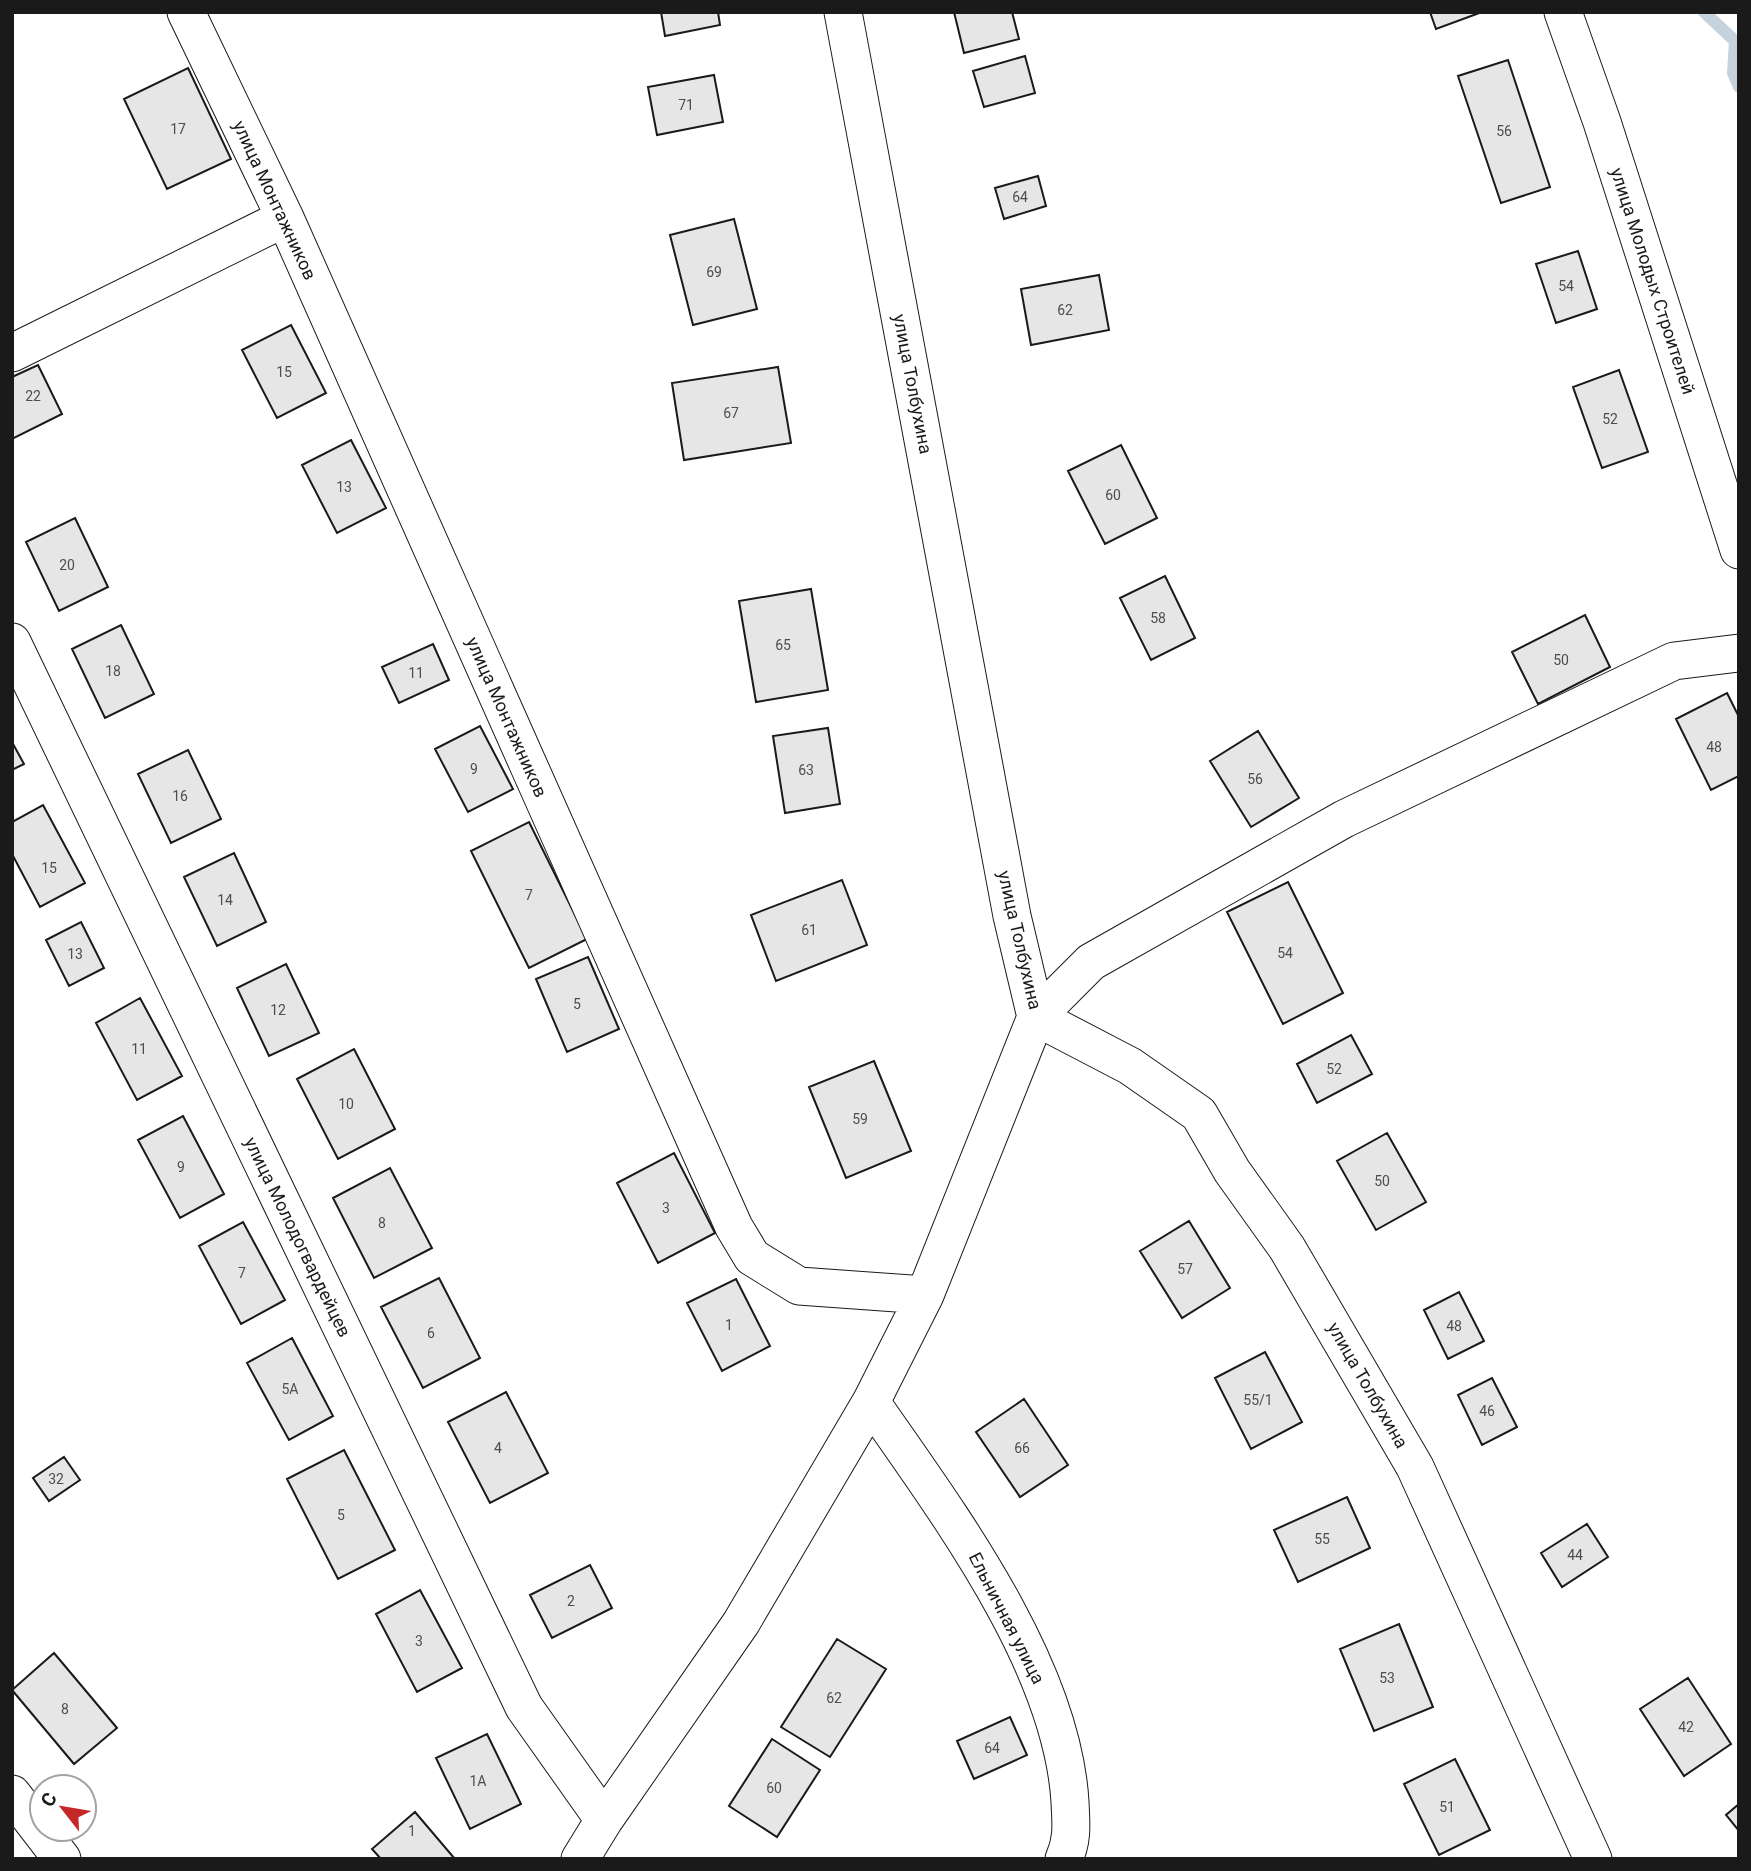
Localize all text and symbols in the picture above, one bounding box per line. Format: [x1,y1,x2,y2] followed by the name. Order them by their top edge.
[678,97,694,113] house number: 71
[229,117,321,283] street label: улица Монтажников
[170,121,186,137] house number: 17
[1496,123,1512,139] house number: 56
[1606,165,1700,397] street label: улица Молодых Строителей
[1012,189,1028,205] house number: 64
[706,264,722,280] house number: 69
[1558,278,1574,294] house number: 54
[1057,302,1073,318] house number: 62
[889,312,937,456] street label: улица Толбухина
[276,364,292,380] house number: 15
[25,388,41,404] house number: 22
[723,405,739,421] house number: 67
[1602,411,1618,427] house number: 52
[336,479,352,495] house number: 13
[1105,487,1121,503] house number: 60
[59,557,75,573] house number: 20
[1150,610,1166,626] house number: 58
[462,634,552,800] street label: улица Монтажников
[775,637,791,653] house number: 65
[1553,652,1569,668] house number: 50
[105,663,121,679] house number: 18
[408,665,424,681] house number: 11
[1706,739,1722,755] house number: 48
[470,761,478,777] house number: 9
[798,762,814,778] house number: 63
[1247,771,1263,787] house number: 56
[172,788,188,804] house number: 16
[41,860,57,876] house number: 15
[994,869,1046,1011] street label: улица Толбухина
[525,887,533,903] house number: 7
[217,892,233,908] house number: 14
[801,922,817,938] house number: 61
[1277,945,1293,961] house number: 54
[67,946,83,962] house number: 13
[573,996,581,1012] house number: 5
[270,1002,286,1018] house number: 12
[131,1041,147,1057] house number: 11
[1326,1061,1342,1077] house number: 52
[338,1096,354,1112] house number: 10
[852,1111,868,1127] house number: 59
[240,1134,356,1340] street label: улица Молодогвардейцев
[177,1159,185,1175] house number: 9
[1374,1173,1390,1189] house number: 50
[662,1200,670,1216] house number: 3
[378,1215,386,1231] house number: 8
[1177,1261,1193,1277] house number: 57
[238,1265,246,1281] house number: 7
[725,1317,733,1333] house number: 1
[1323,1318,1413,1452] street label: улица Толбухина
[1446,1318,1462,1334] house number: 48
[427,1325,435,1341] house number: 6
[281,1381,299,1397] house number: 5А
[1243,1392,1273,1408] house number: 55/1
[1479,1403,1495,1419] house number: 46
[494,1440,502,1456] house number: 4
[1014,1440,1030,1456] house number: 66
[48,1471,64,1487] house number: 32
[337,1507,345,1523] house number: 5
[1314,1531,1330,1547] house number: 55
[1567,1547,1583,1563] house number: 44
[965,1549,1049,1687] street label: Ельничная улица
[567,1593,575,1609] house number: 2
[415,1633,423,1649] house number: 3
[1379,1670,1395,1686] house number: 53
[826,1690,842,1706] house number: 62
[61,1701,69,1717] house number: 8
[1678,1719,1694,1735] house number: 42
[984,1740,1000,1756] house number: 64
[28,1773,98,1843] north arrow
[469,1773,487,1789] house number: 1А
[766,1780,782,1796] house number: 60
[36,1788,62,1811] text: С
[1439,1799,1455,1815] house number: 51
[408,1823,416,1839] house number: 1

